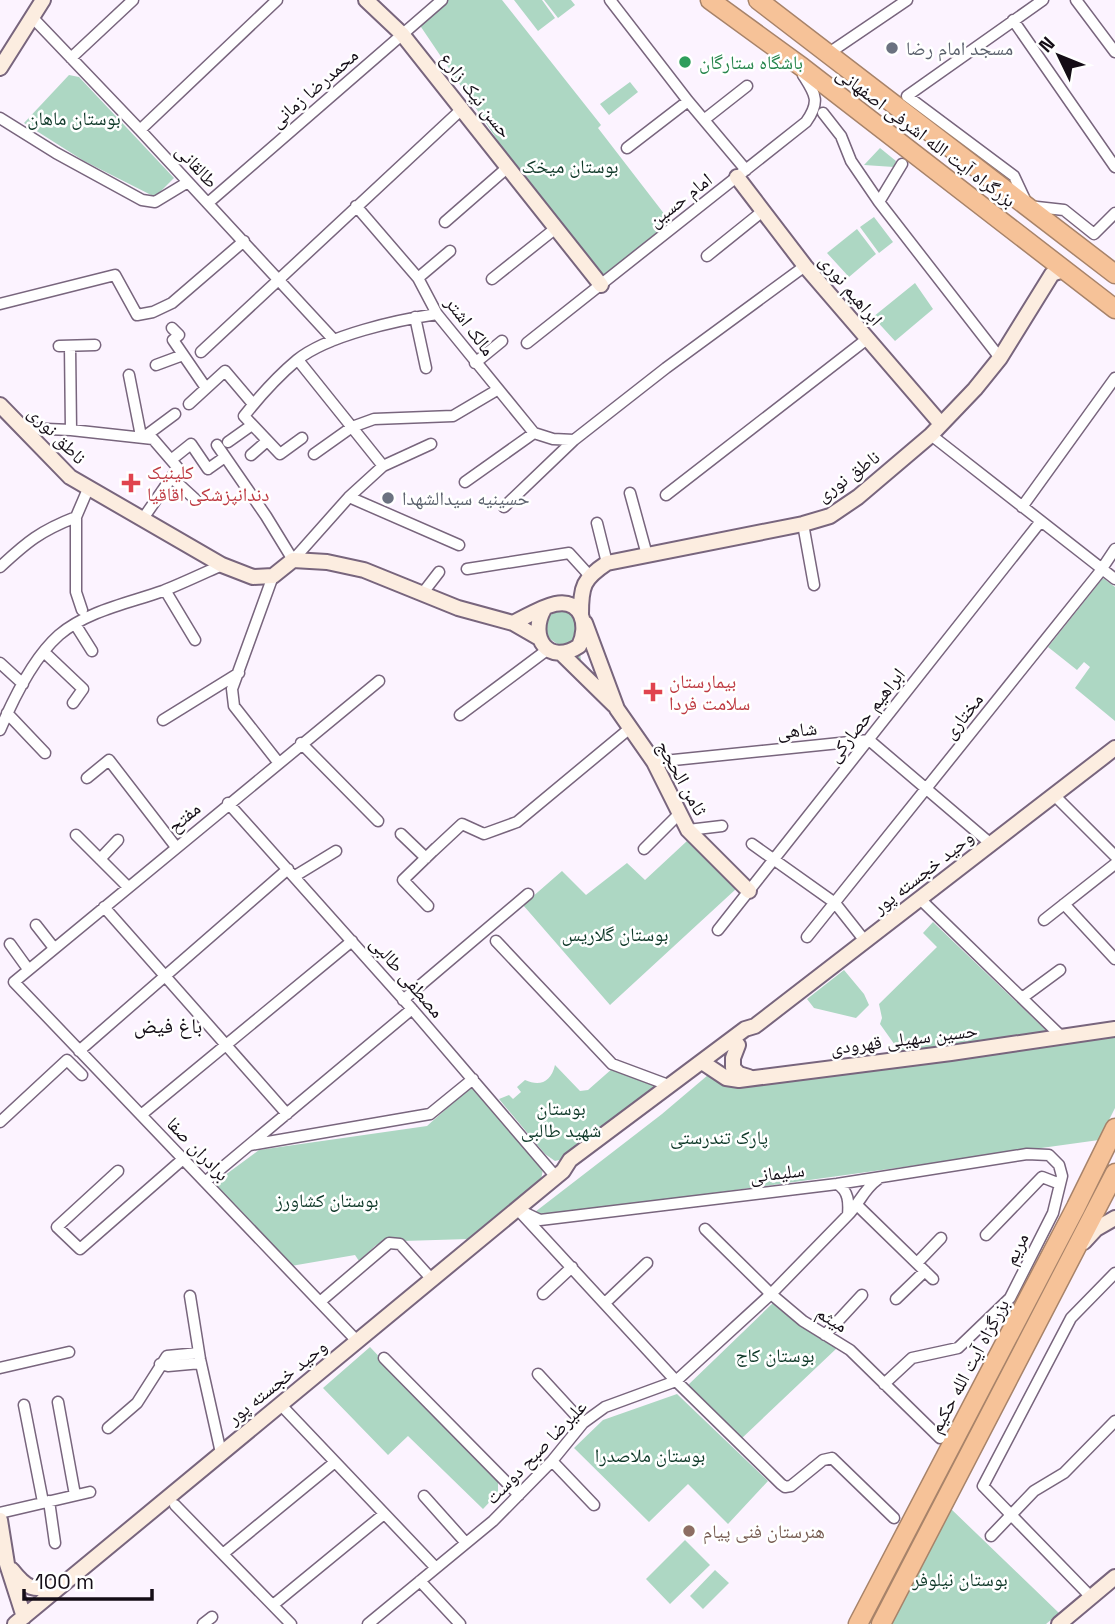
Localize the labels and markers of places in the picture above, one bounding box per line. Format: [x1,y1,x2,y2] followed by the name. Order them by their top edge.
[906,36,1013,62] place label: مسجد امام رضا
[884,40,900,56] marker: مسجد امام رضا
[699,50,803,75] place label: باشگاه ستارگان
[677,54,693,70] marker: باشگاه ستارگان
[147,460,270,507] place label: کلینیک دندانپزشکی اقاقیا
[121,473,141,493] marker: کلینیک دندانپزشکی اقاقیا
[402,486,530,511] place label: حسینیه سیدالشهدا
[380,490,396,506] marker: حسینیه سیدالشهدا
[669,669,750,716] place label: بیمارستان سلامت فردا
[643,682,663,702] marker: بیمارستان سلامت فردا
[703,1519,825,1545] place label: هنرستان فنی پیام
[681,1523,697,1539] marker: هنرستان فنی پیام

